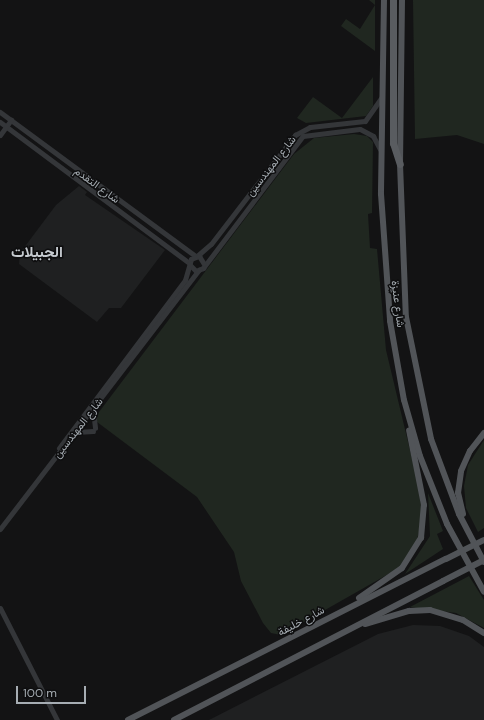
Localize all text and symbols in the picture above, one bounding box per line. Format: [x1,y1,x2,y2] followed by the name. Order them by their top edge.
[243,133,299,199] street label: شارع المهندسين
[72,164,122,206] street label: شارع التقدم
[11,244,63,262] district label: الجبيلات
[389,280,407,328] street label: شارع عنيزة
[50,395,106,461] street label: شارع المهندسين
[275,603,327,639] street label: شارع خليفة
[18,678,88,704] scale bar
[23,685,57,701] text: 100 m

